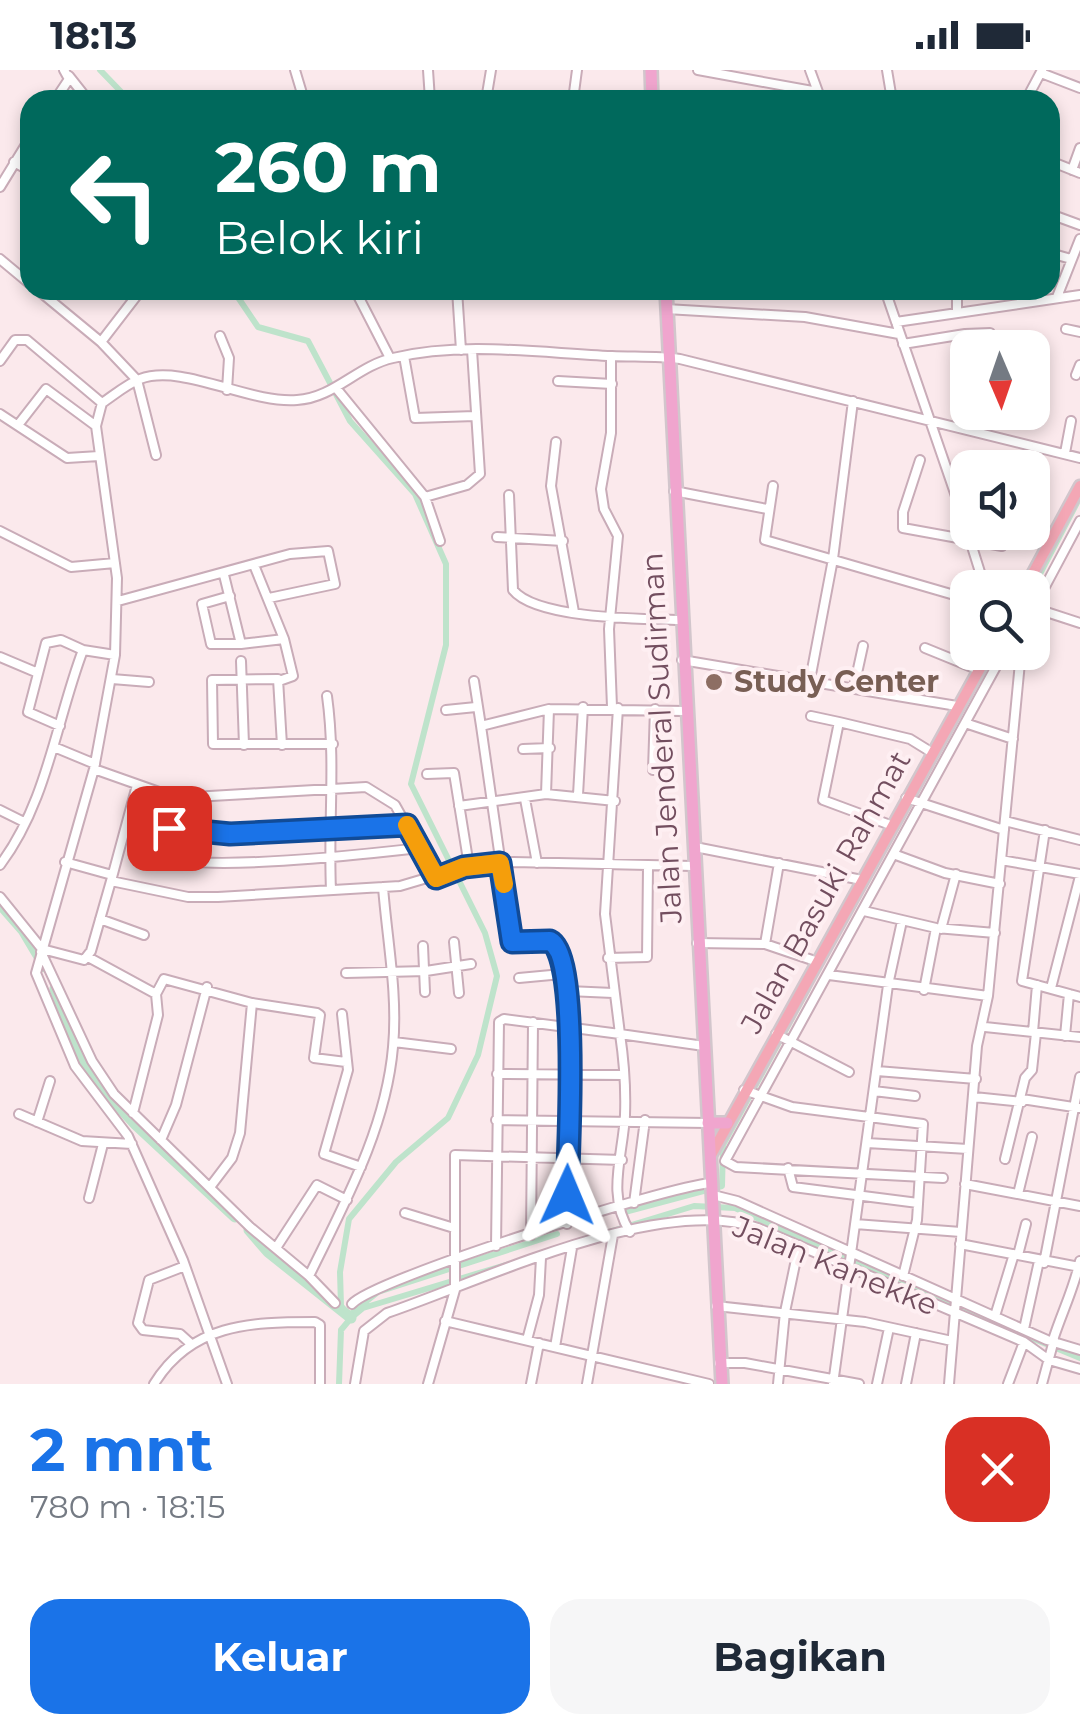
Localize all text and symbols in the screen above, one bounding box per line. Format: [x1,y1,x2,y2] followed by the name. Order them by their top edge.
[50,12,137,59] text: 18:13
[215,124,442,210] text: 260 m
[50,130,180,260] icon: left
[215,210,424,265] text: Belok kiri
[950,330,1050,430] north arrow
[950,330,1050,670] map controls
[950,450,1050,550] button: sound
[633,552,690,926] street label: Jalan Jenderal Sudirman
[950,570,1050,670] button: search
[734,663,939,700] place label: Study Center
[703,671,725,693] marker: Study Center
[732,744,919,1040] street label: Jalan Basuki Rahmat
[127,786,212,871] pin
[142,801,197,856] icon: arrive
[515,1143,619,1247] position arrow
[727,1207,943,1323] street label: Jalan Kanekke
[30,1413,213,1486] text: 2 mnt
[945,1417,1050,1522] button: close
[30,1487,225,1526] text: 780 m · 18:15
[30,1599,530,1714] button: Keluar
[550,1599,1050,1714] button: Bagikan

